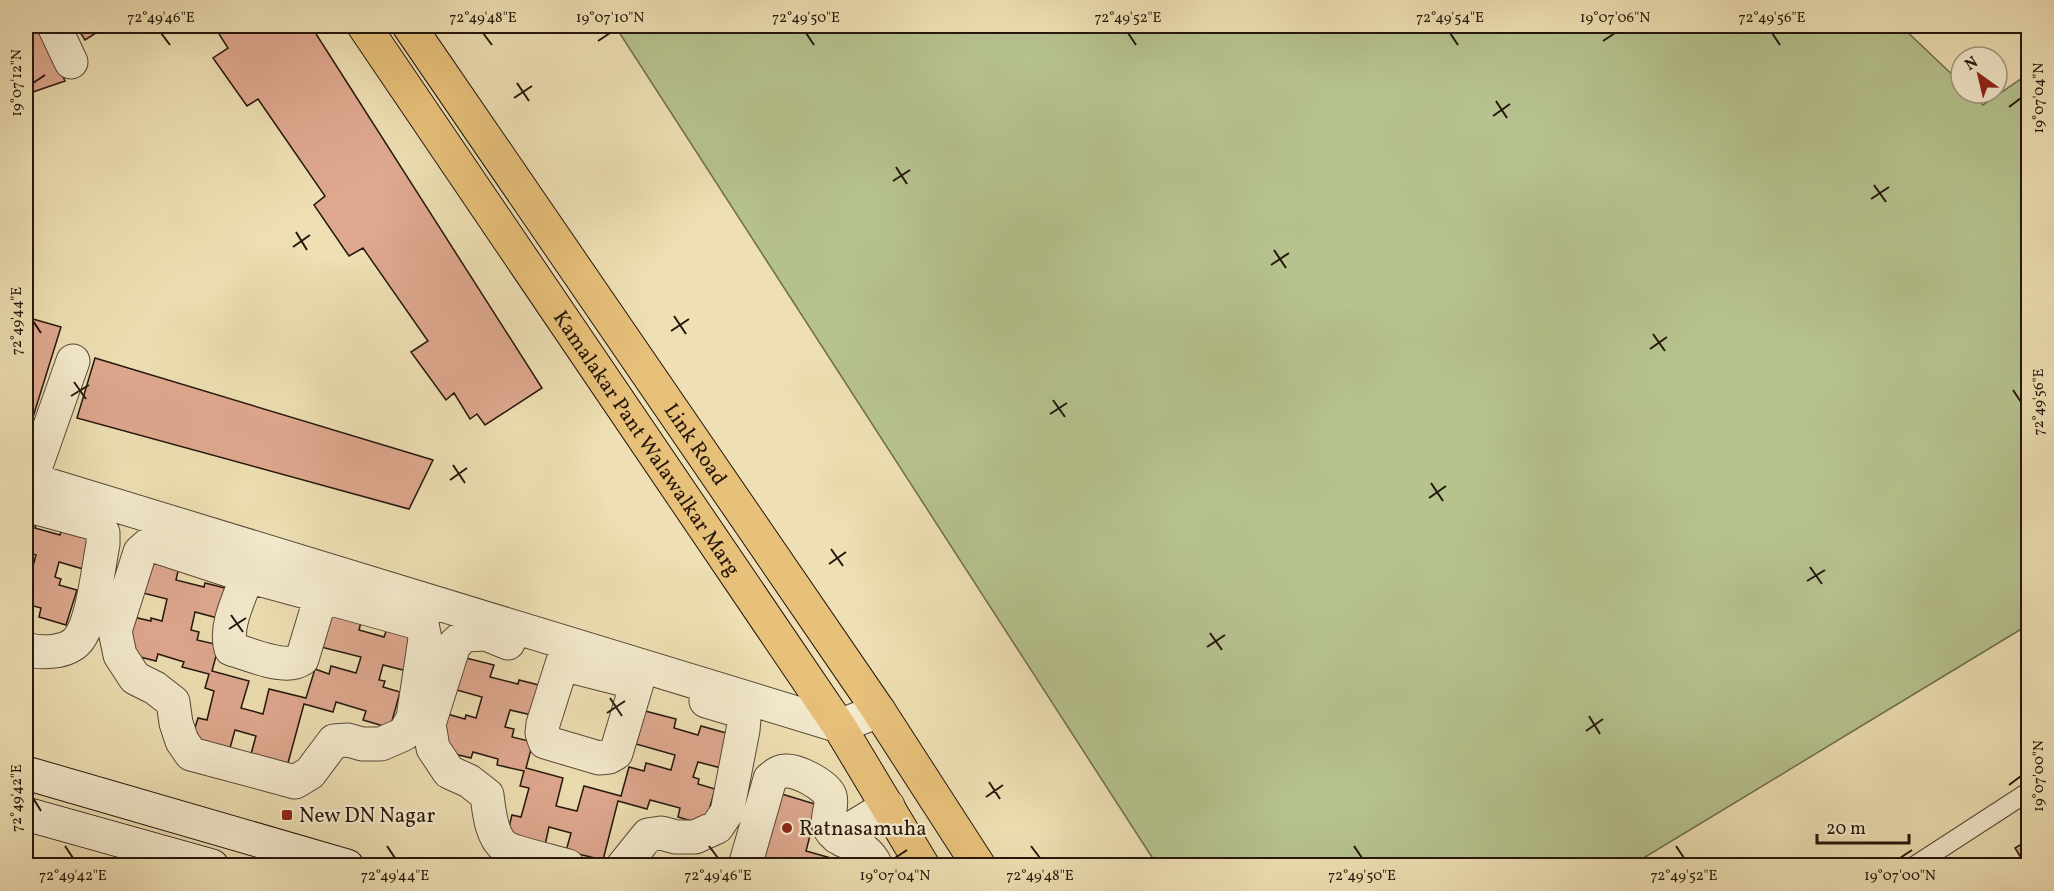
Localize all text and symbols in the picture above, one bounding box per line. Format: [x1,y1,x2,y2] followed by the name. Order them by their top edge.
[127,8,195,29] text: 72°49'46"E
[449,8,517,29] text: 72°49'48"E
[576,8,644,29] text: 19°07'10"N
[772,8,840,29] text: 72°49'50"E
[1094,8,1162,29] text: 72°49'52"E
[1416,8,1484,29] text: 72°49'54"E
[1580,8,1650,29] text: 19°07'06"N
[1738,8,1806,29] text: 72°49'56"E
[1949,45,2009,105] north arrow
[7,49,28,117] text: 19°07'12"N
[1961,52,1983,77] text: N
[2029,63,2050,134] text: 19°07'04"N
[7,287,28,355] text: 72°49'44"E
[545,305,746,583] street label: Kamalakar Pant Walawalkar Marg
[2029,368,2050,436] text: 72°49'56"E
[656,398,733,492] street label: Link Road
[2029,740,2050,812] text: 19°07'00"N
[7,764,28,832] text: 72°49'42"E
[299,802,435,831] place label: New DN Nagar
[1817,807,1908,845] scale bar
[280,808,294,822] marker: New DN Nagar
[799,815,927,844] place label: Ratnasamuha
[1826,817,1866,842] text: 20 m
[780,821,794,835] marker: Ratnasamuha
[39,866,107,887] text: 72°49'42"E
[361,866,429,887] text: 72°49'44"E
[684,866,752,887] text: 72°49'46"E
[860,866,931,887] text: 19°07'04"N
[1006,866,1074,887] text: 72°49'48"E
[1328,866,1396,887] text: 72°49'50"E
[1650,866,1718,887] text: 72°49'52"E
[1864,866,1936,887] text: 19°07'00"N

